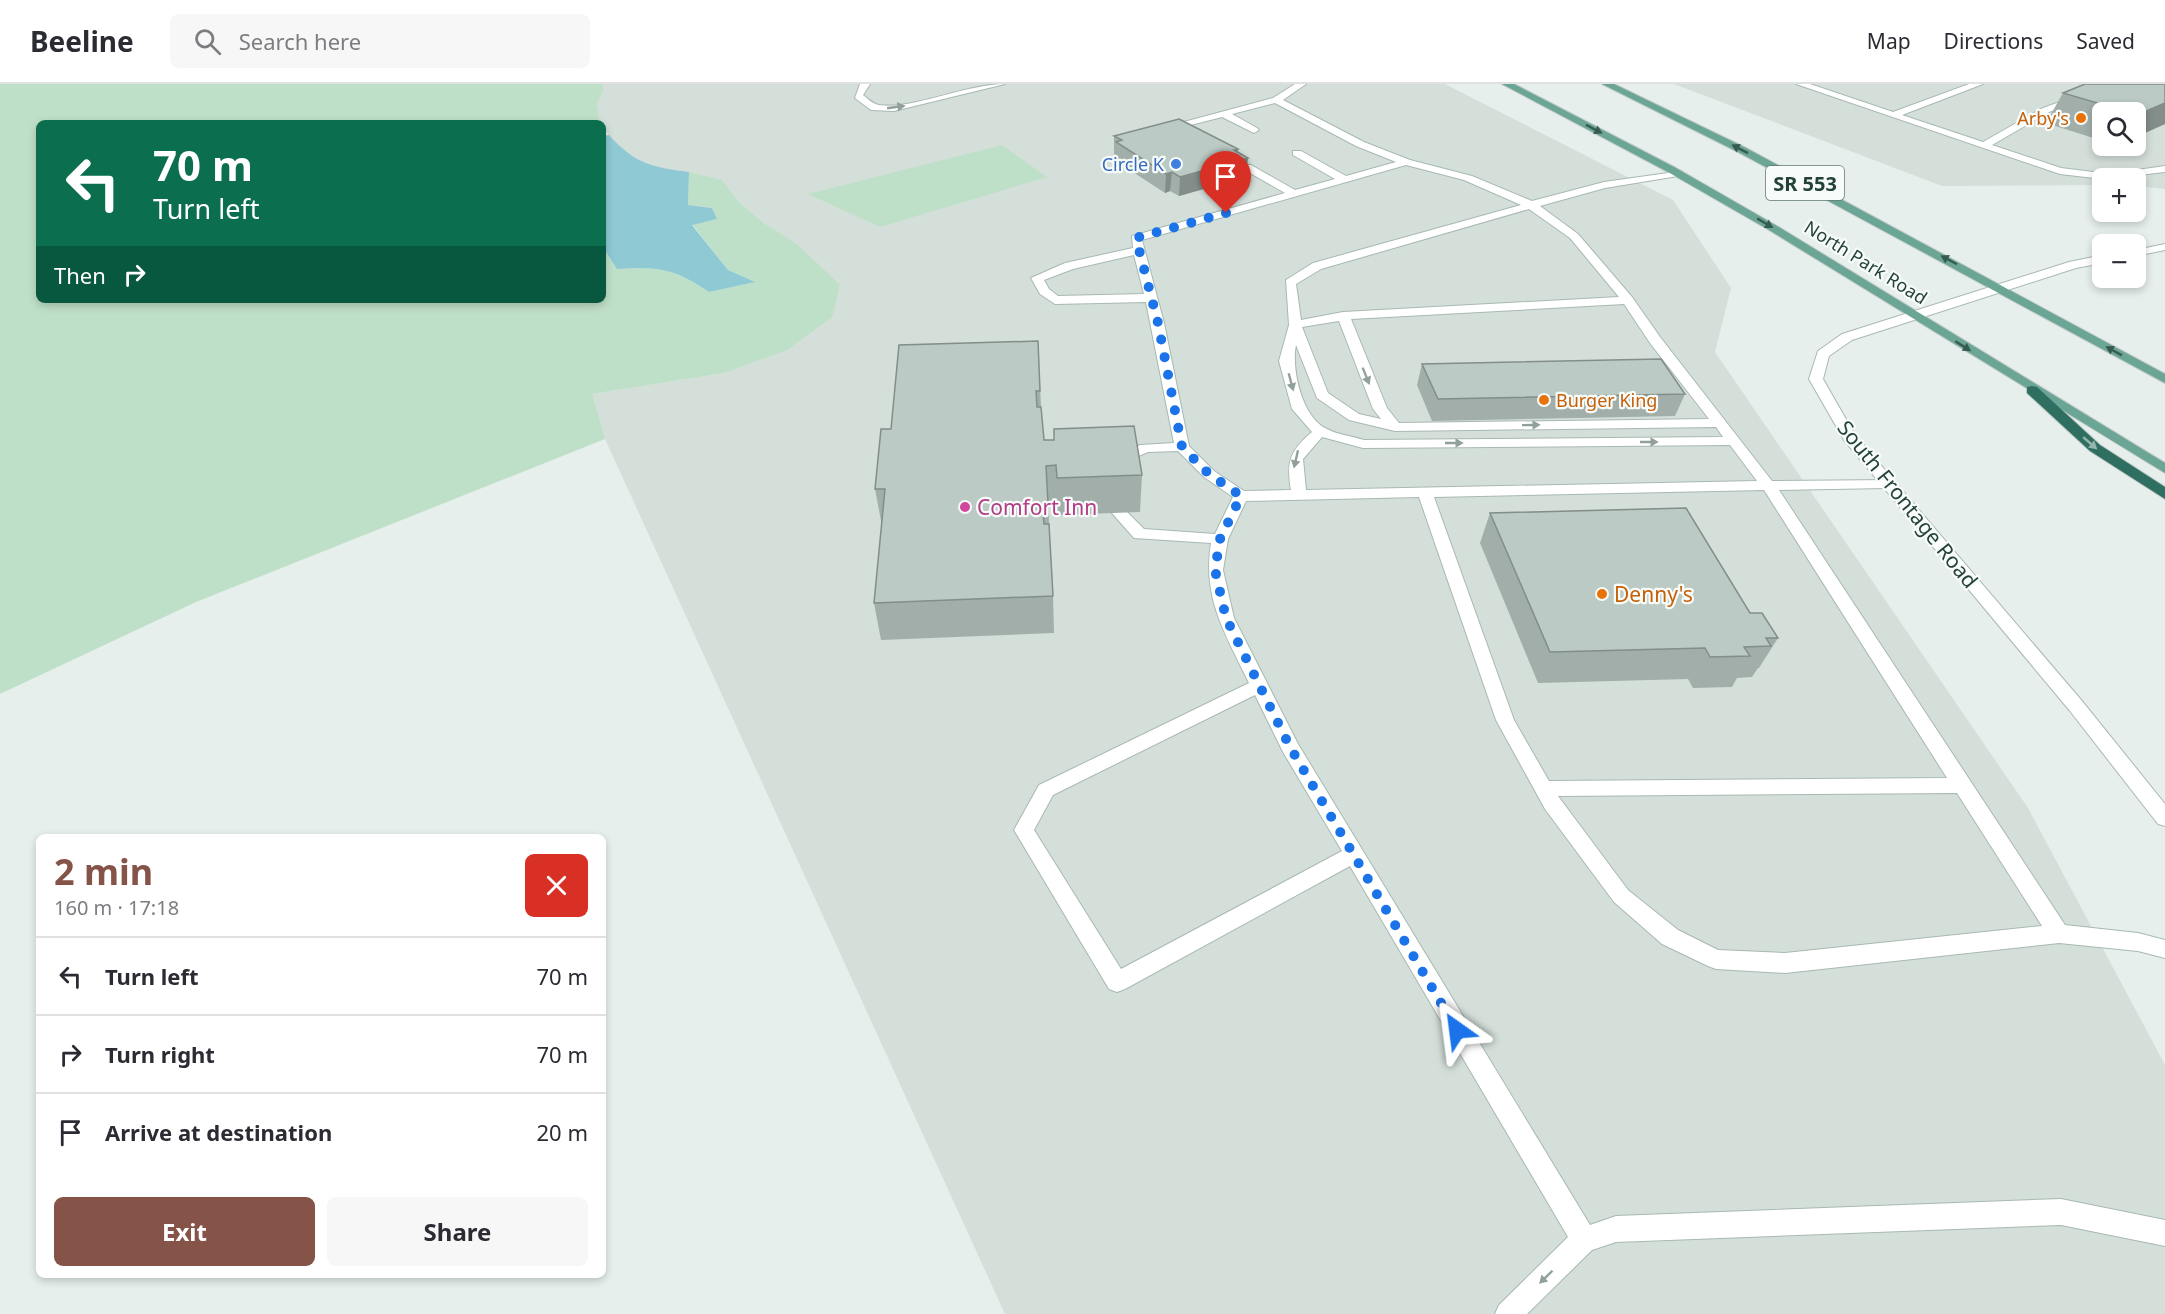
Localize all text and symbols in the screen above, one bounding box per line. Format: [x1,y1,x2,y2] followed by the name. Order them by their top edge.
[170,14,590,68] search box
[30,22,134,60] text: Beeline
[191,25,224,58] icon: search
[239,26,361,56] text: Search here
[1867,27,1911,55] text: Map
[1944,27,2043,55] text: Directions
[2076,27,2135,55] text: Saved
[887,102,906,111] one-way arrow
[2092,102,2146,288] map controls
[2092,102,2146,156] button: search
[2017,106,2069,130] place label: Arby's
[2074,111,2088,125] marker: Arby's
[1586,124,1603,134] one-way arrow
[153,136,253,193] text: 70 m
[54,144,132,222] icon: left
[1731,144,1748,154] one-way arrow
[1200,151,1251,213] pin
[1102,152,1165,176] place label: Circle K
[1169,157,1183,171] marker: Circle K
[1209,160,1242,193] icon: arrive
[1766,166,1844,200] road number: SR 553
[2092,168,2146,222] button: +
[153,190,259,227] text: Turn left
[1800,215,1932,309] street label: North Park Road
[1757,218,1774,228] one-way arrow
[2092,234,2146,288] button: −
[1940,255,1957,265] one-way arrow
[118,258,151,291] icon: right
[54,260,106,290] text: Then
[1955,340,1971,351] one-way arrow
[2106,345,2122,356] one-way arrow
[1362,367,1372,385] one-way arrow
[1287,373,1297,391] one-way arrow
[1556,388,1657,412] place label: Burger King
[1537,393,1551,407] marker: Burger King
[1832,414,1984,594] street label: South Frontage Road
[1521,421,1540,430] one-way arrow
[1639,437,1658,447] one-way arrow
[2083,437,2098,450] one-way arrow
[1444,438,1463,448] one-way arrow
[1291,450,1301,468] one-way arrow
[977,493,1097,521] place label: Comfort Inn
[958,500,972,514] marker: Comfort Inn
[1614,580,1693,608] place label: Denny's
[1595,587,1609,601] marker: Denny's
[54,847,153,896] text: 2 min
[525,854,588,917] button: close
[54,894,179,921] text: 160 m · 17:18
[54,960,87,993] icon: left
[105,961,199,991] text: Turn left
[537,961,588,991] text: 70 m
[1425,998,1489,1062] position arrow
[54,1038,87,1071] icon: right
[105,1039,215,1069] text: Turn right
[537,1039,588,1069] text: 70 m
[54,1116,87,1149] icon: arrive
[105,1117,332,1147] text: Arrive at destination
[537,1117,588,1147] text: 20 m
[54,1197,315,1266] button: Exit
[327,1197,588,1266] button: Share
[1538,1270,1553,1284] one-way arrow

